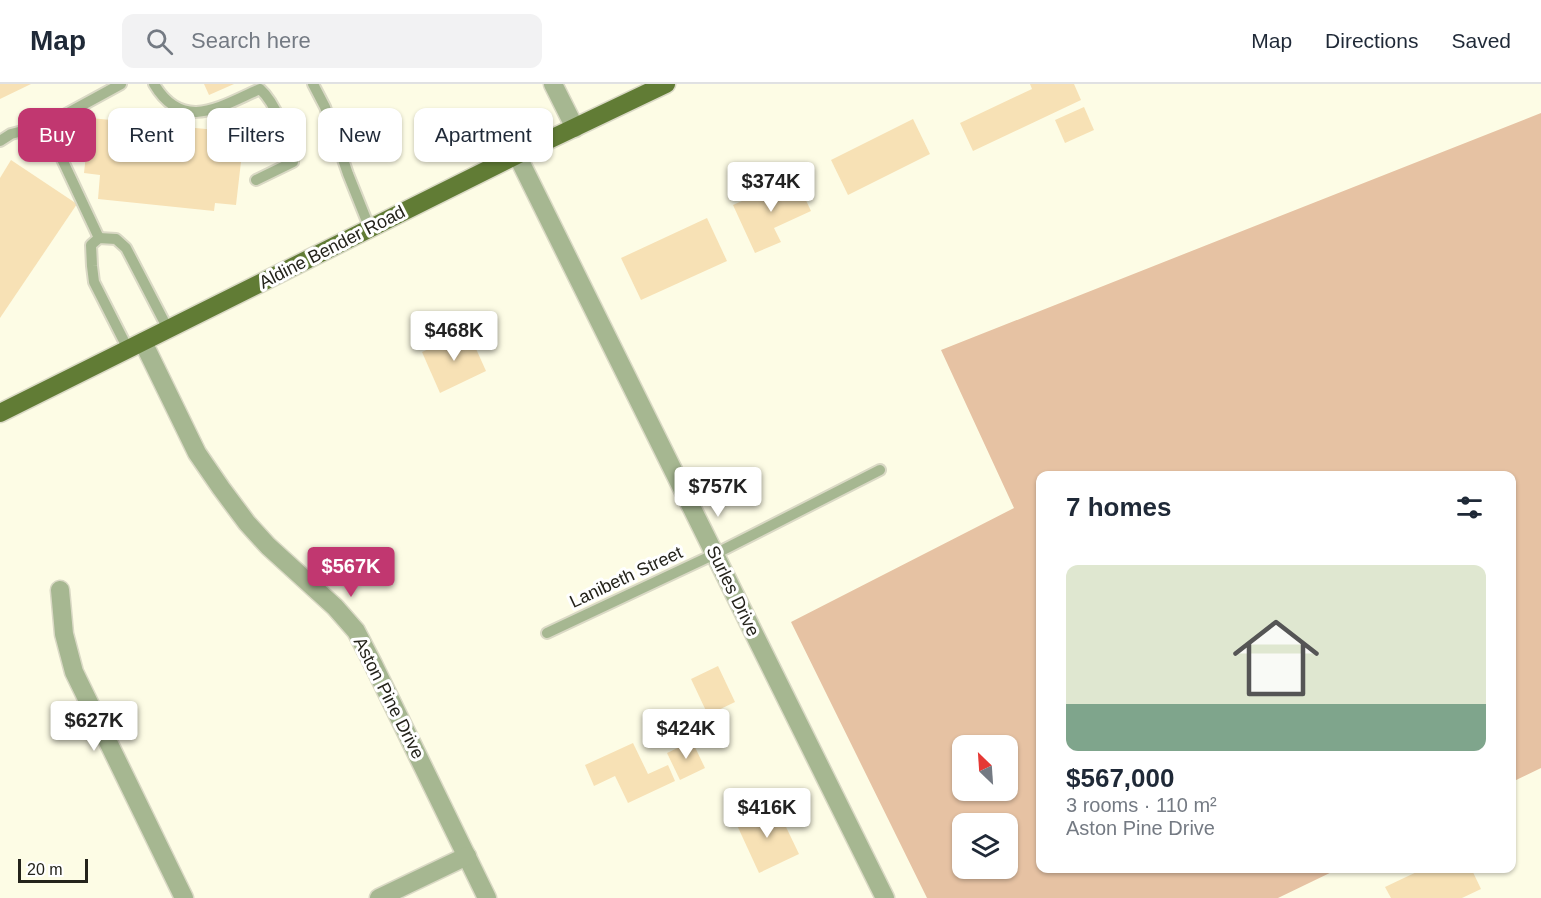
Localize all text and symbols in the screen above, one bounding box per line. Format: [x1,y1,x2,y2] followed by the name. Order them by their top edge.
[122,14,542,68] search box
[30,25,86,56] text: Map
[143,25,176,58] icon: search
[191,28,311,53] text: Search here
[1251,29,1292,52] text: Map
[1325,29,1418,52] text: Directions
[1451,29,1511,52] text: Saved
[18,108,96,162] chip: Buy
[108,108,195,162] chip: Rent
[207,108,306,162] chip: Filters
[318,108,402,162] chip: New
[414,108,553,162] chip: Apartment
[729,162,813,213] pin: $374K
[742,170,800,192] text: $374K
[256,202,408,292] street label: Aldine Bender Road
[412,311,496,362] pin: $468K
[425,319,483,341] text: $468K
[676,467,760,518] pin: $757K
[689,475,747,497] text: $757K
[1453,491,1486,524] icon: filters
[1066,492,1172,522] text: 7 homes
[566,542,686,612] street label: Lanibeth Street
[703,543,763,639] street label: Surles Drive
[309,547,393,598] pin: $567K
[322,555,380,577] text: $567K
[1222,604,1330,712] icon: home
[350,634,428,762] street label: Aston Pine Drive
[52,701,136,752] pin: $627K
[65,709,123,731] text: $627K
[644,709,728,760] pin: $424K
[657,717,715,739] text: $424K
[952,735,1018,801] north arrow
[952,735,1018,879] map controls
[1066,763,1174,793] text: $567,000
[725,788,809,839] pin: $416K
[1066,794,1217,816] text: 3 rooms · 110 m²
[738,796,796,818] text: $416K
[952,813,1018,879] button: layers
[1066,817,1215,839] text: Aston Pine Drive
[18,856,88,884] scale bar
[27,861,63,878] text: 20 m

